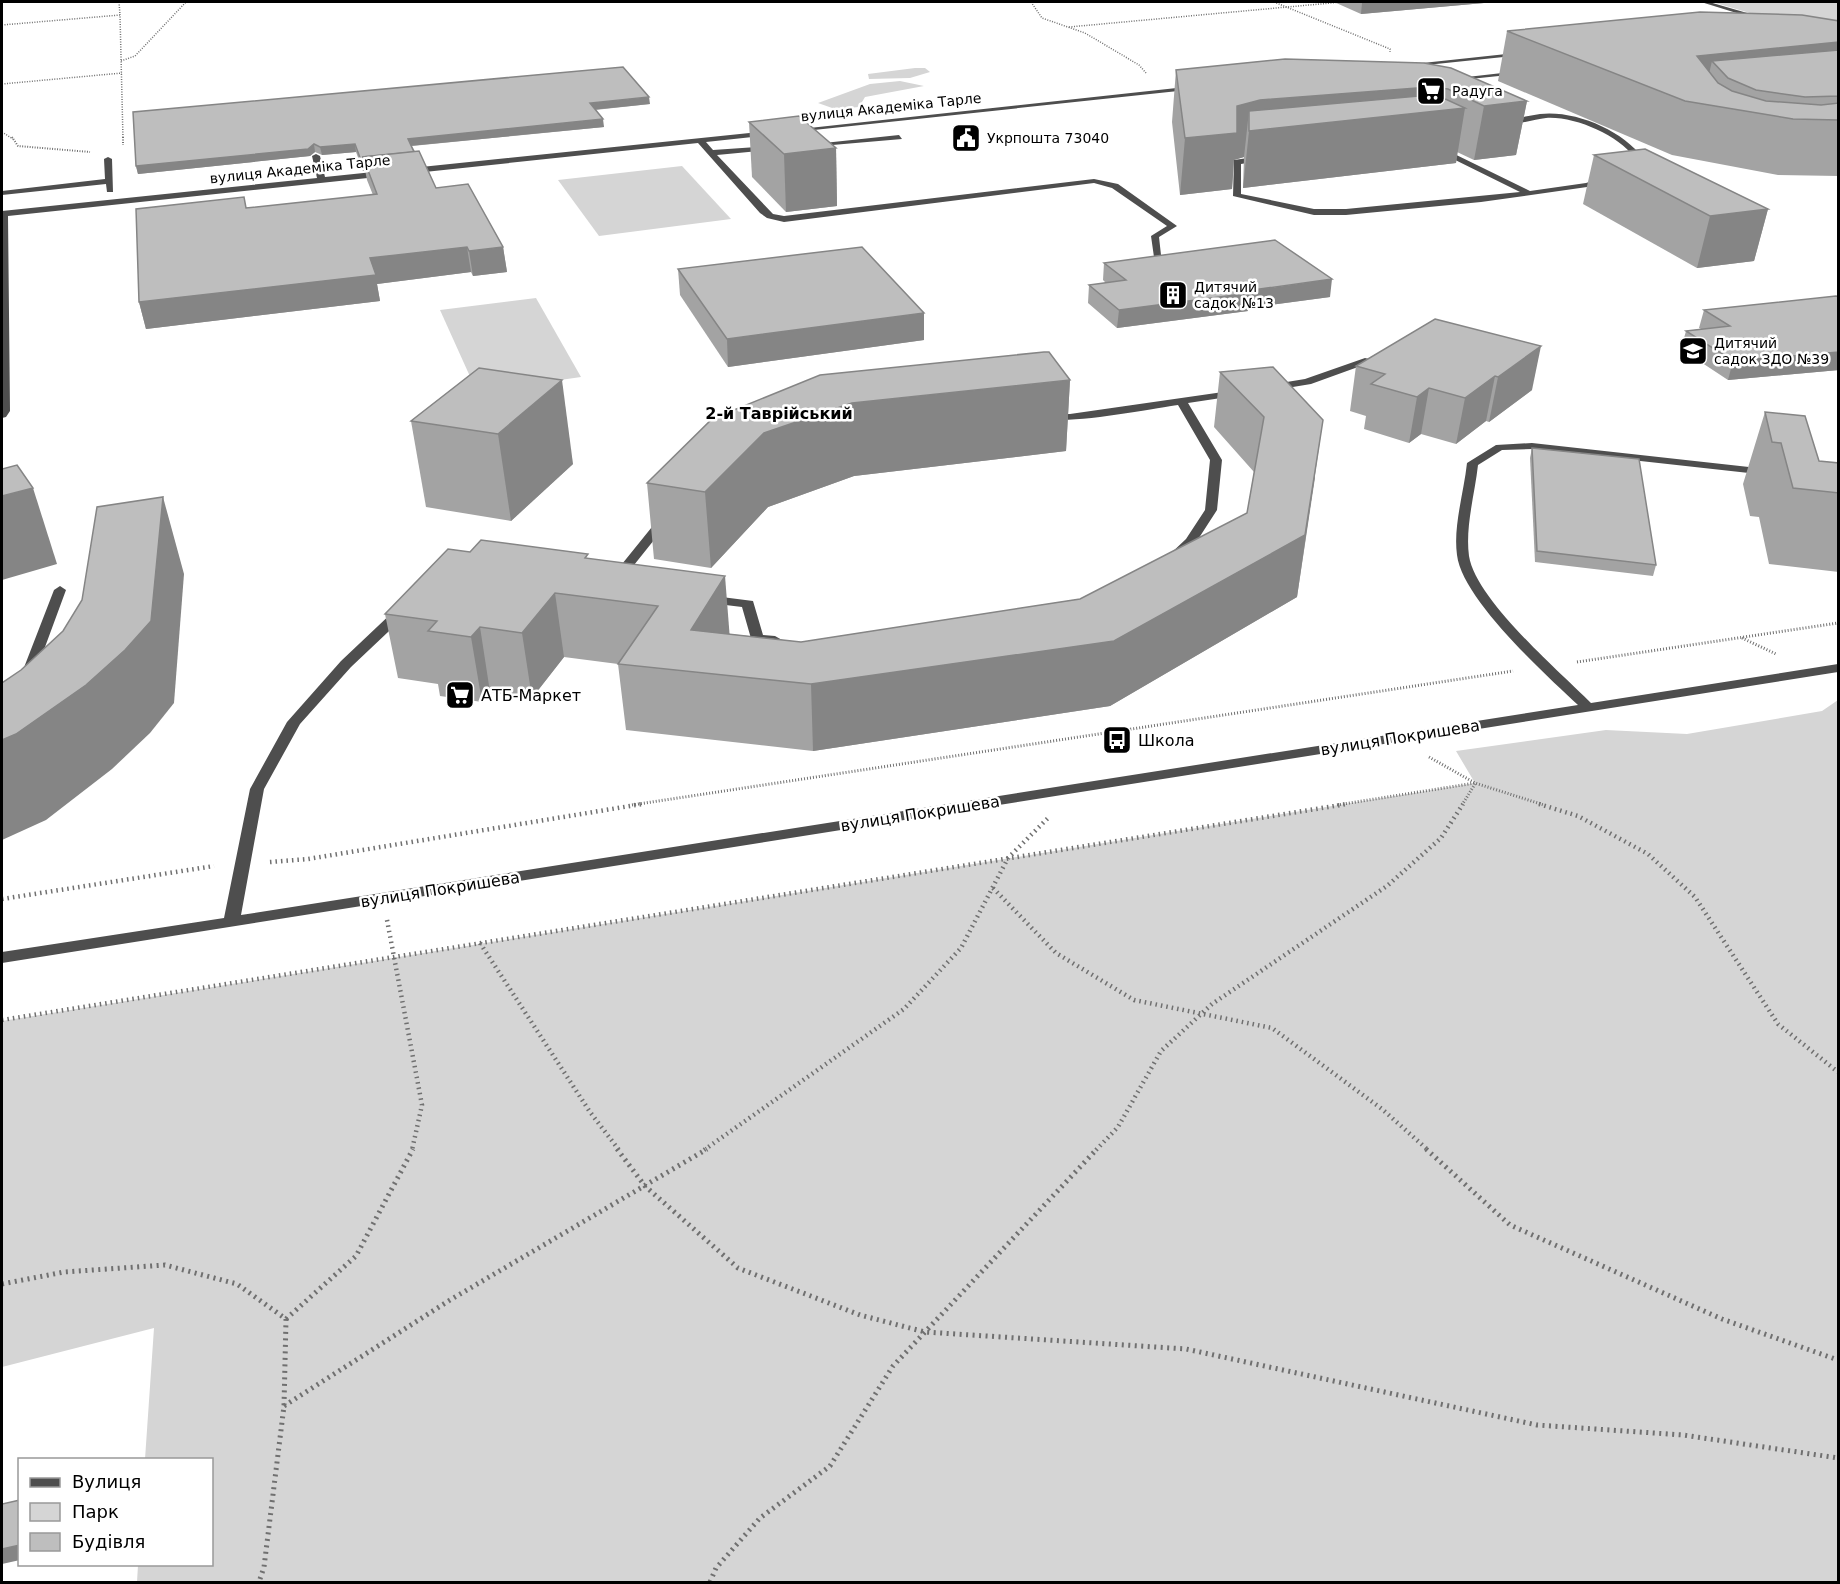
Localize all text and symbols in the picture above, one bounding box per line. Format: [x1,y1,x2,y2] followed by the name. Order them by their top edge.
[1415,75,1447,107] supermarket icon: Радуга
[1452,83,1503,99] place label: Радуга
[800,90,982,124] street label: вулиця Академіка Тарле
[950,122,982,154] public building icon: Укрпошта 73040
[987,130,1109,146] place label: Укрпошта 73040
[209,152,391,186] street label: вулиця Академіка Тарле
[1157,279,1189,311] building icon: Дитячий садок №13
[1194,279,1274,311] place label: Дитячий садок №13
[1677,335,1709,367] school or university icon: Дитячий садок ЗДО №39
[1714,335,1829,367] place label: Дитячий садок ЗДО №39
[705,404,853,423] district label: 2-й Таврійський
[444,679,476,711] supermarket icon: АТБ-Маркет
[481,686,581,705] place label: АТБ-Маркет
[1319,716,1481,759] street label: вулиця Покришева
[1101,724,1133,756] bus stop icon: Школа
[1138,731,1195,750] place label: Школа
[839,792,1001,835] street label: вулиця Покришева
[359,868,521,911] street label: вулиця Покришева
[18,1458,213,1566] legend
[72,1471,141,1492] text: Вулиця
[72,1501,119,1522] text: Парк
[72,1531,145,1552] text: Будівля

